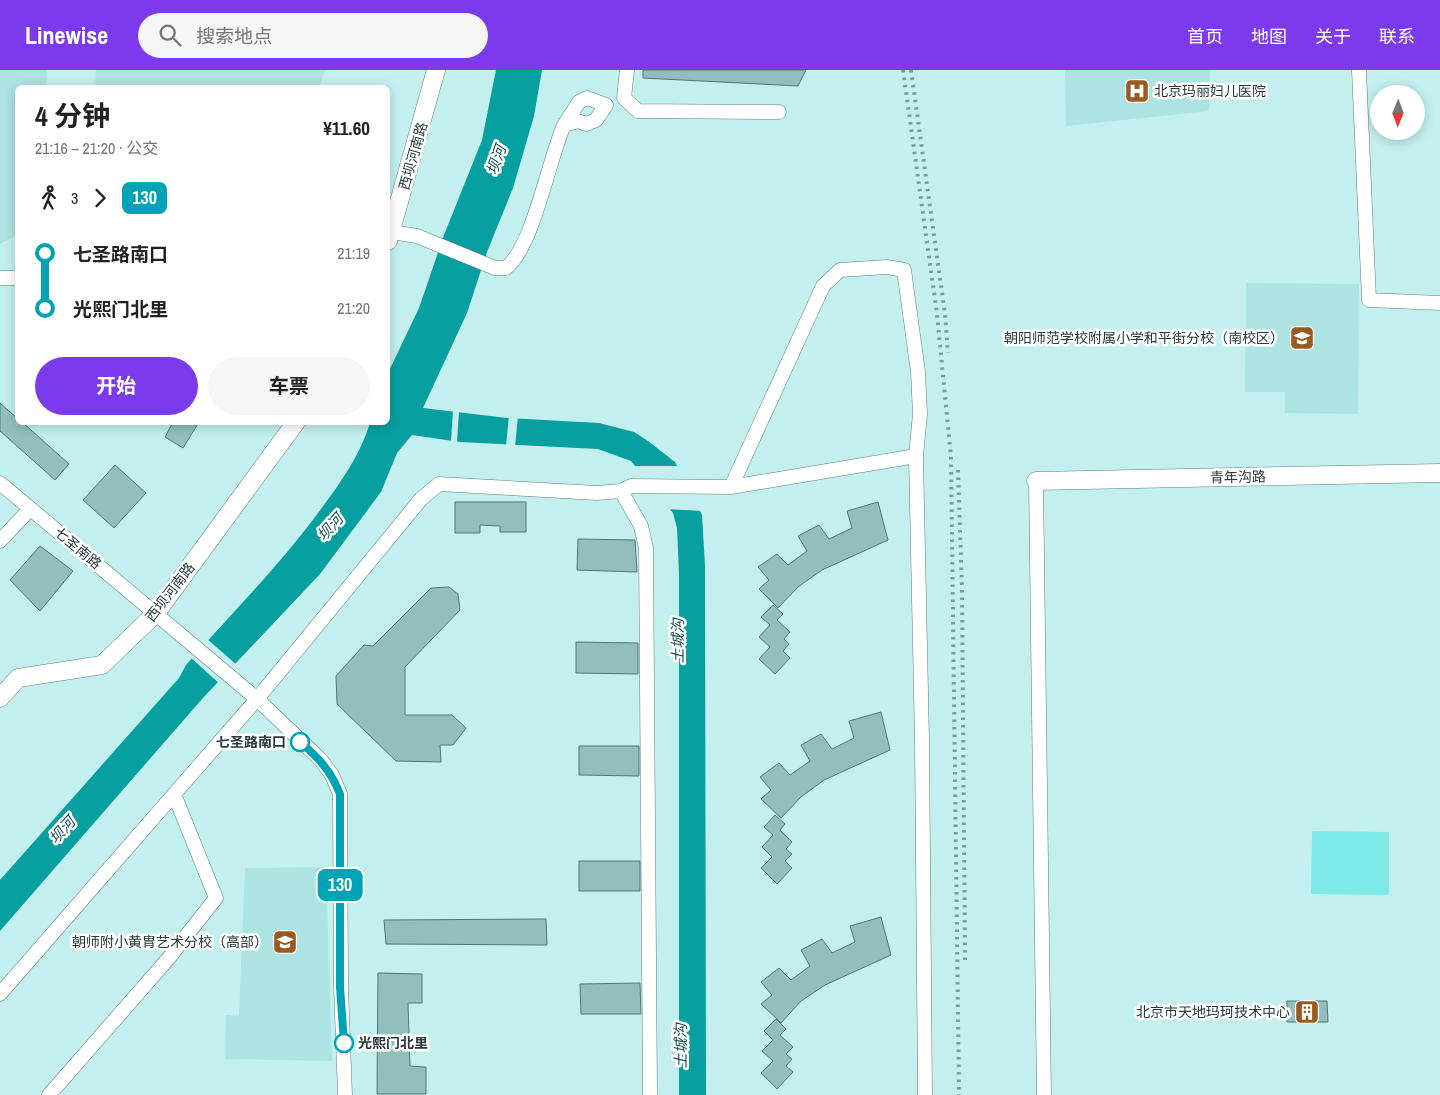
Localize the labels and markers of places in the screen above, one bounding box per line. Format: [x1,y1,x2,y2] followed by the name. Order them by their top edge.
[1124,78,1150,104] hospital icon: 北京玛丽妇儿医院
[1154,82,1266,100] place label: 北京玛丽妇儿医院
[1289,325,1315,351] school or university icon: 朝阳师范学校附属小学和平街分校（南校区）
[1004,329,1284,347] place label: 朝阳师范学校附属小学和平街分校（南校区）
[290,732,310,752] marker: 七圣路南口
[216,733,286,751] place label: 七圣路南口
[272,929,298,955] school or university icon: 朝师附小黄胄艺术分校（高部）
[72,933,268,951] place label: 朝师附小黄胄艺术分校（高部）
[1294,999,1320,1025] building icon: 北京市天地玛珂技术中心
[1136,1003,1290,1021] place label: 北京市天地玛珂技术中心
[334,1033,354,1053] marker: 光熙门北里
[358,1034,428,1052] place label: 光熙门北里

